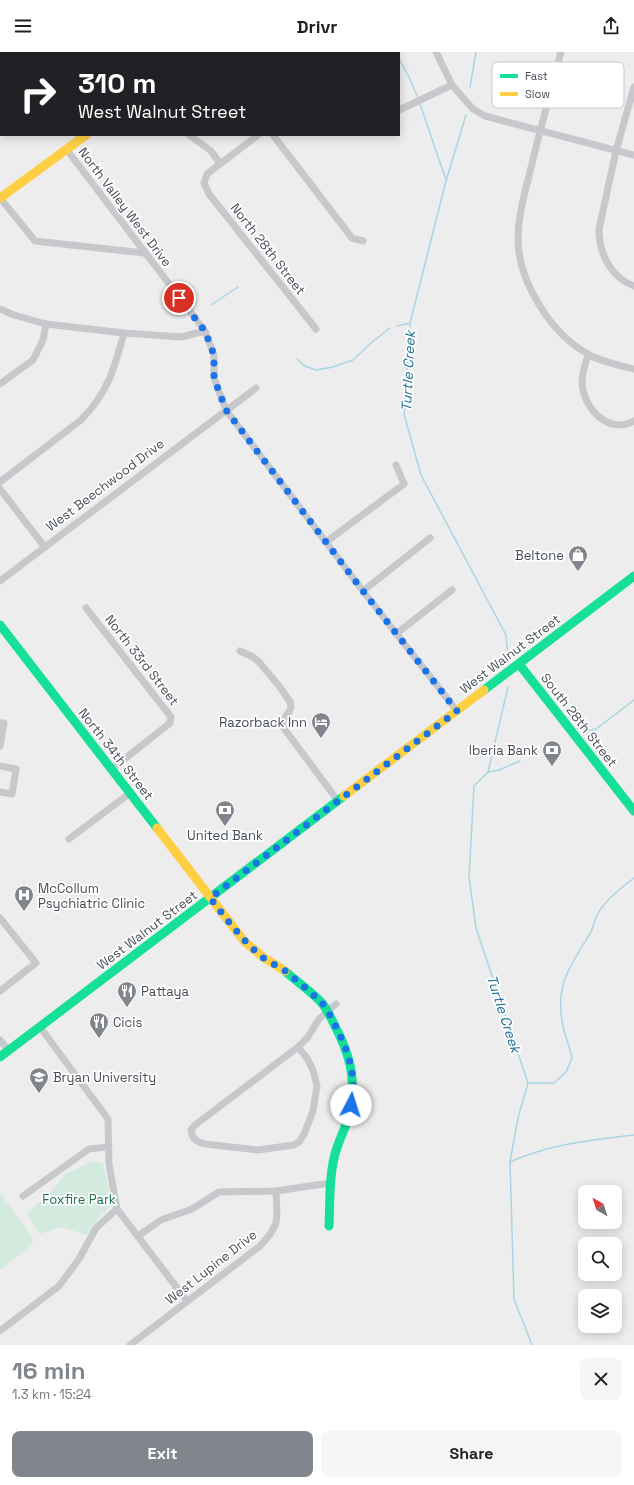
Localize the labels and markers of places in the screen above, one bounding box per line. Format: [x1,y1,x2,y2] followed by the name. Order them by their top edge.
[162,281,196,315] pin
[567,544,589,572] shop icon: Beltone
[515,547,564,564] place label: Beltone
[310,711,332,739] hotel icon: Razorback Inn
[219,714,307,731] place label: Razorback Inn
[541,739,563,767] bank icon: Iberia Bank
[469,742,538,759] place label: Iberia Bank
[214,799,236,827] bank icon: United Bank
[187,827,263,844] place label: United Bank
[38,880,145,912] place label: McCollum Psychiatric Clinic
[13,884,35,912] hospital icon: McCollum Psychiatric Clinic
[116,980,138,1008] restaurant icon: Pattaya
[141,983,190,1000] place label: Pattaya
[88,1011,110,1039] restaurant icon: Cicis
[113,1014,142,1031] place label: Cicis
[28,1066,50,1094] school or university icon: Bryan University
[53,1069,156,1086] place label: Bryan University

